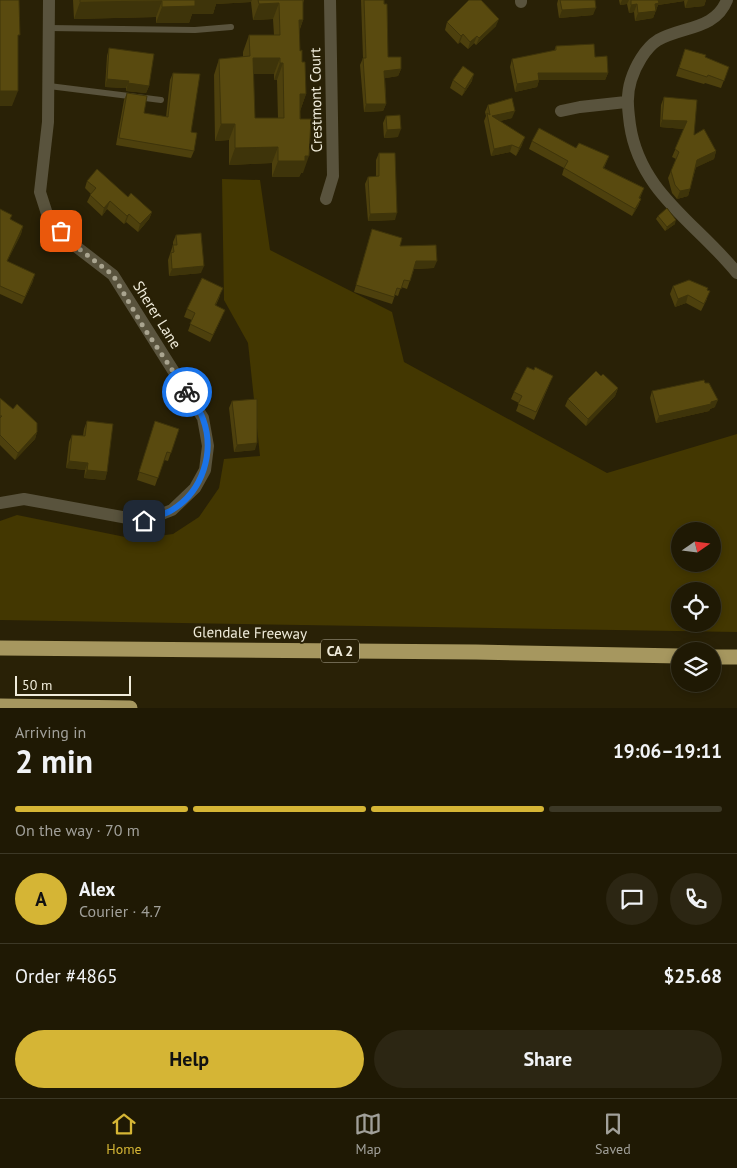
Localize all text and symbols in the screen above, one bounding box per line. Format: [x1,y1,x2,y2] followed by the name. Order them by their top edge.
[305,47,326,153] street label: Crestmont Court
[40,210,82,252] pin
[47,217,75,245] icon: bag
[129,277,186,352] street label: Sherer Lane
[162,367,212,417] courier
[173,378,201,406] icon: bike
[123,500,165,542] pin
[130,507,158,535] icon: home
[671,522,721,572] north arrow
[671,522,721,692] map controls
[671,582,721,632] button: locate
[193,622,307,643] street label: Glendale Freeway
[321,640,359,662] road number: CA 2
[671,642,721,692] button: layers
[15,673,131,696] scale bar
[22,676,52,694] text: 50 m
[15,722,86,742] text: Arriving in
[613,739,722,763] text: 19:06–19:11
[15,740,93,782] text: 2 min
[15,820,140,840] text: On the way · 70 m
[606,873,658,925] button: chat
[670,873,722,925] button: phone
[79,877,115,901] text: Alex
[35,887,47,911] text: A
[79,901,162,921] text: Courier · 4.7
[15,964,118,988] text: Order #4865
[663,964,722,988] text: $25.68
[15,1030,364,1088] button: Help
[374,1030,722,1088] button: Share
[106,1110,142,1158] tab: Home
[354,1110,382,1158] tab: Map
[595,1110,631,1158] tab: Saved

